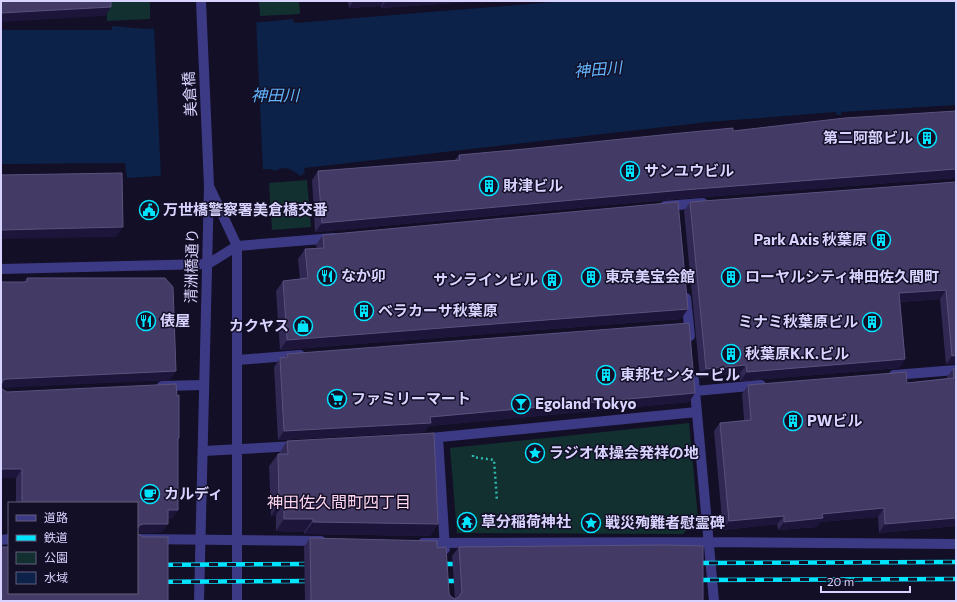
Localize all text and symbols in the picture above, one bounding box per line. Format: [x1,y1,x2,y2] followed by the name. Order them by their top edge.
[573,57,625,80] water label: 神田川
[179,71,199,117] street label: 美倉橋
[251,85,301,104] water label: 神田川
[916,127,938,149] building icon: 第二阿部ビル
[823,128,913,146] place label: 第二阿部ビル
[619,160,641,182] building icon: サンユウビル
[644,161,734,179] place label: サンユウビル
[478,175,500,197] building icon: 財津ビル
[503,176,563,194] place label: 財津ビル
[138,199,160,221] public building icon: 万世橋警察署美倉橋交番
[163,200,328,218] place label: 万世橋警察署美倉橋交番
[181,228,201,304] street label: 清洲橋通り
[870,229,892,251] building icon: Park Axis 秋葉原
[753,230,867,248] place label: Park Axis 秋葉原
[316,265,338,287] restaurant icon: なか卯
[341,266,386,284] place label: なか卯
[580,266,602,288] building icon: 東京美宝会館
[720,266,742,288] building icon: ローヤルシティ神田佐久間町
[605,267,695,285] place label: 東京美宝会館
[745,267,939,285] place label: ローヤルシティ神田佐久間町
[541,269,563,291] building icon: サンラインビル
[433,270,538,288] place label: サンラインビル
[353,300,375,322] building icon: ベラカーサ秋葉原
[378,301,498,319] place label: ベラカーサ秋葉原
[135,310,157,332] restaurant icon: 俵屋
[160,311,190,329] place label: 俵屋
[861,311,883,333] building icon: ミナミ秋葉原ビル
[738,312,858,330] place label: ミナミ秋葉原ビル
[292,315,314,337] shop icon: カクヤス
[229,316,289,334] place label: カクヤス
[720,343,742,365] building icon: 秋葉原K.K.ビル
[745,344,849,362] place label: 秋葉原K.K.ビル
[595,364,617,386] building icon: 東邦センタービル
[620,365,740,383] place label: 東邦センタービル
[326,388,348,410] supermarket icon: ファミリーマート
[351,389,471,407] place label: ファミリーマート
[510,393,532,415] bar icon: Egoland Tokyo
[535,394,636,412] place label: Egoland Tokyo
[782,410,804,432] building icon: PWビル
[807,411,862,429] place label: PWビル
[524,442,546,464] place icon: ラジオ体操会発祥の地
[549,443,699,461] place label: ラジオ体操会発祥の地
[139,483,161,505] cafe icon: カルディ
[164,484,223,502] place label: カルディ
[267,492,411,511] district label: 神田佐久間町四丁目
[8,502,138,594] legend
[44,510,68,524] text: 道路
[456,511,478,533] temple icon: 草分稲荷神社
[481,512,571,530] place label: 草分稲荷神社
[580,512,602,534] place icon: 戦災殉難者慰霊碑
[605,513,725,531] place label: 戦災殉難者慰霊碑
[44,530,68,544] text: 鉄道
[44,550,68,564] text: 公園
[821,568,910,594] scale bar
[44,570,68,584] text: 水域
[827,574,854,588] text: 20 m

